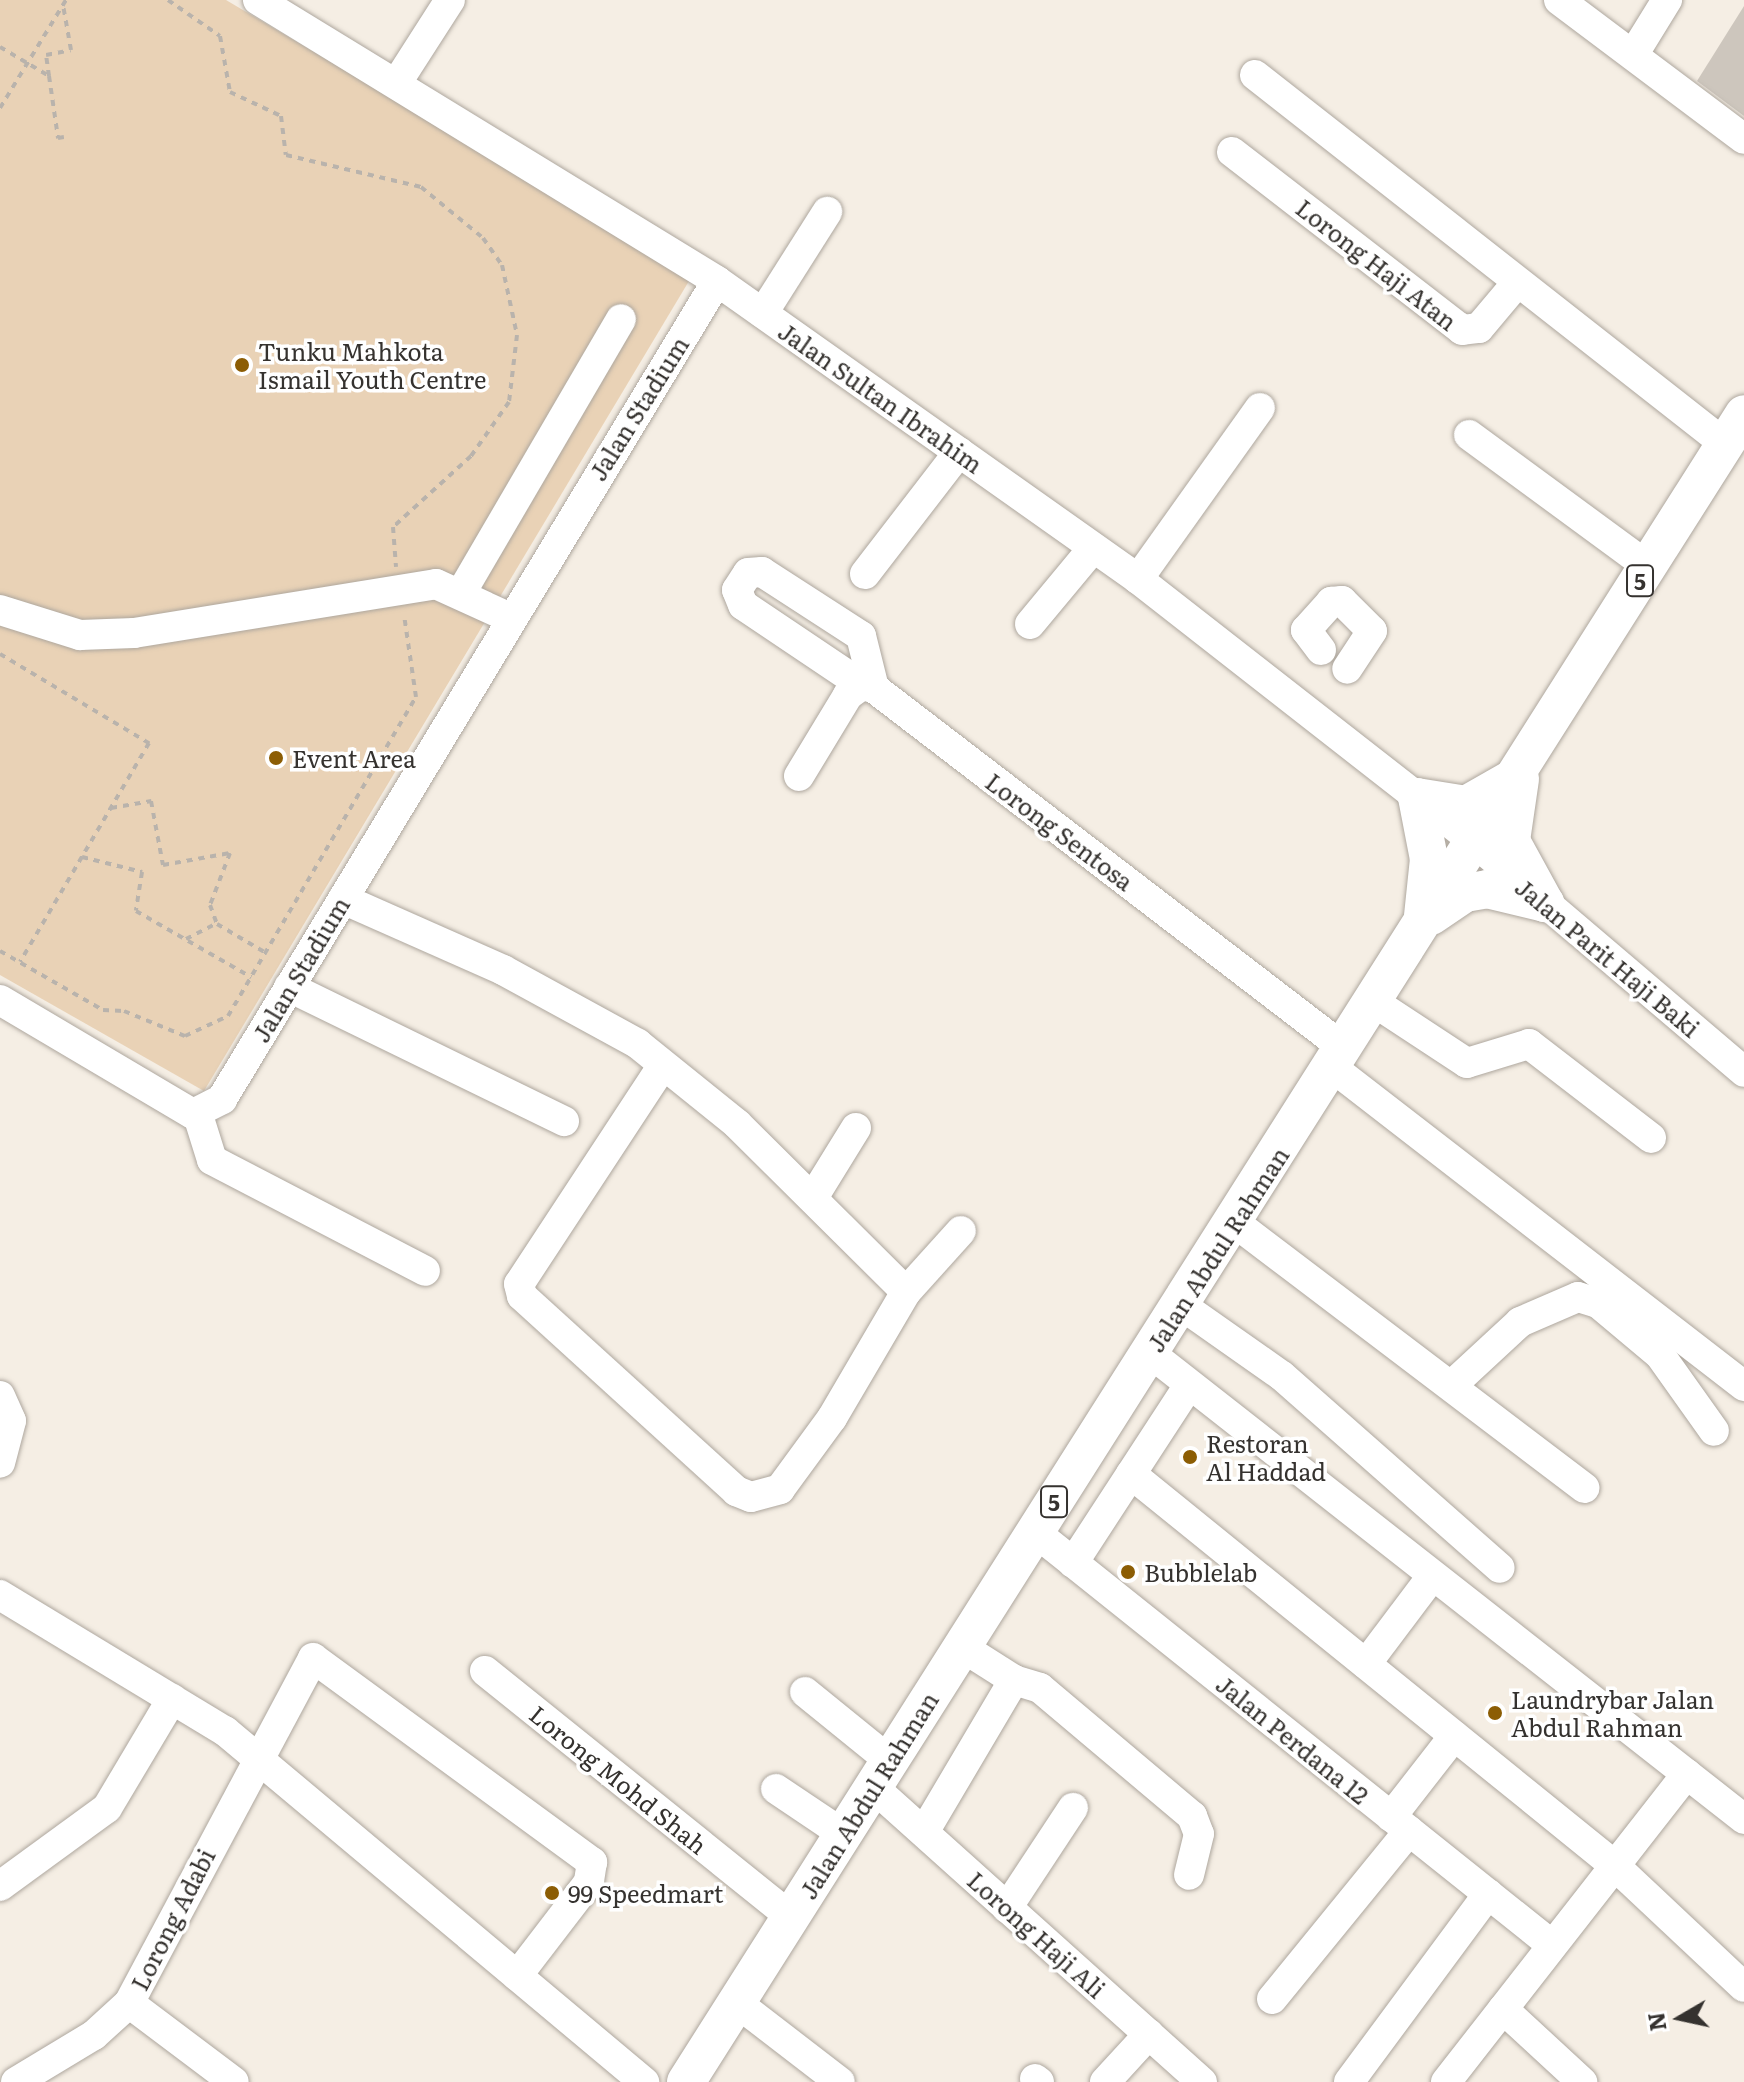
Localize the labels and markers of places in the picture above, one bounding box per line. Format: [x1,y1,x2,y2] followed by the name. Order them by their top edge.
[258,337,486,393] place label: Tunku Mahkota Ismail Youth Centre
[233,356,251,374] marker: Tunku Mahkota Ismail Youth Centre
[292,744,416,772] place label: Event Area
[267,749,285,767] marker: Event Area
[1206,1429,1326,1485] place label: Restoran Al Haddad
[1181,1448,1199,1466] marker: Restoran Al Haddad
[1144,1558,1257,1586] place label: Bubblelab
[1119,1563,1137,1581] marker: Bubblelab
[1511,1685,1714,1741] place label: Laundrybar Jalan Abdul Rahman
[1486,1704,1504,1722] marker: Laundrybar Jalan Abdul Rahman
[568,1879,724,1907] place label: 99 Speedmart
[543,1884,561,1902] marker: 99 Speedmart

